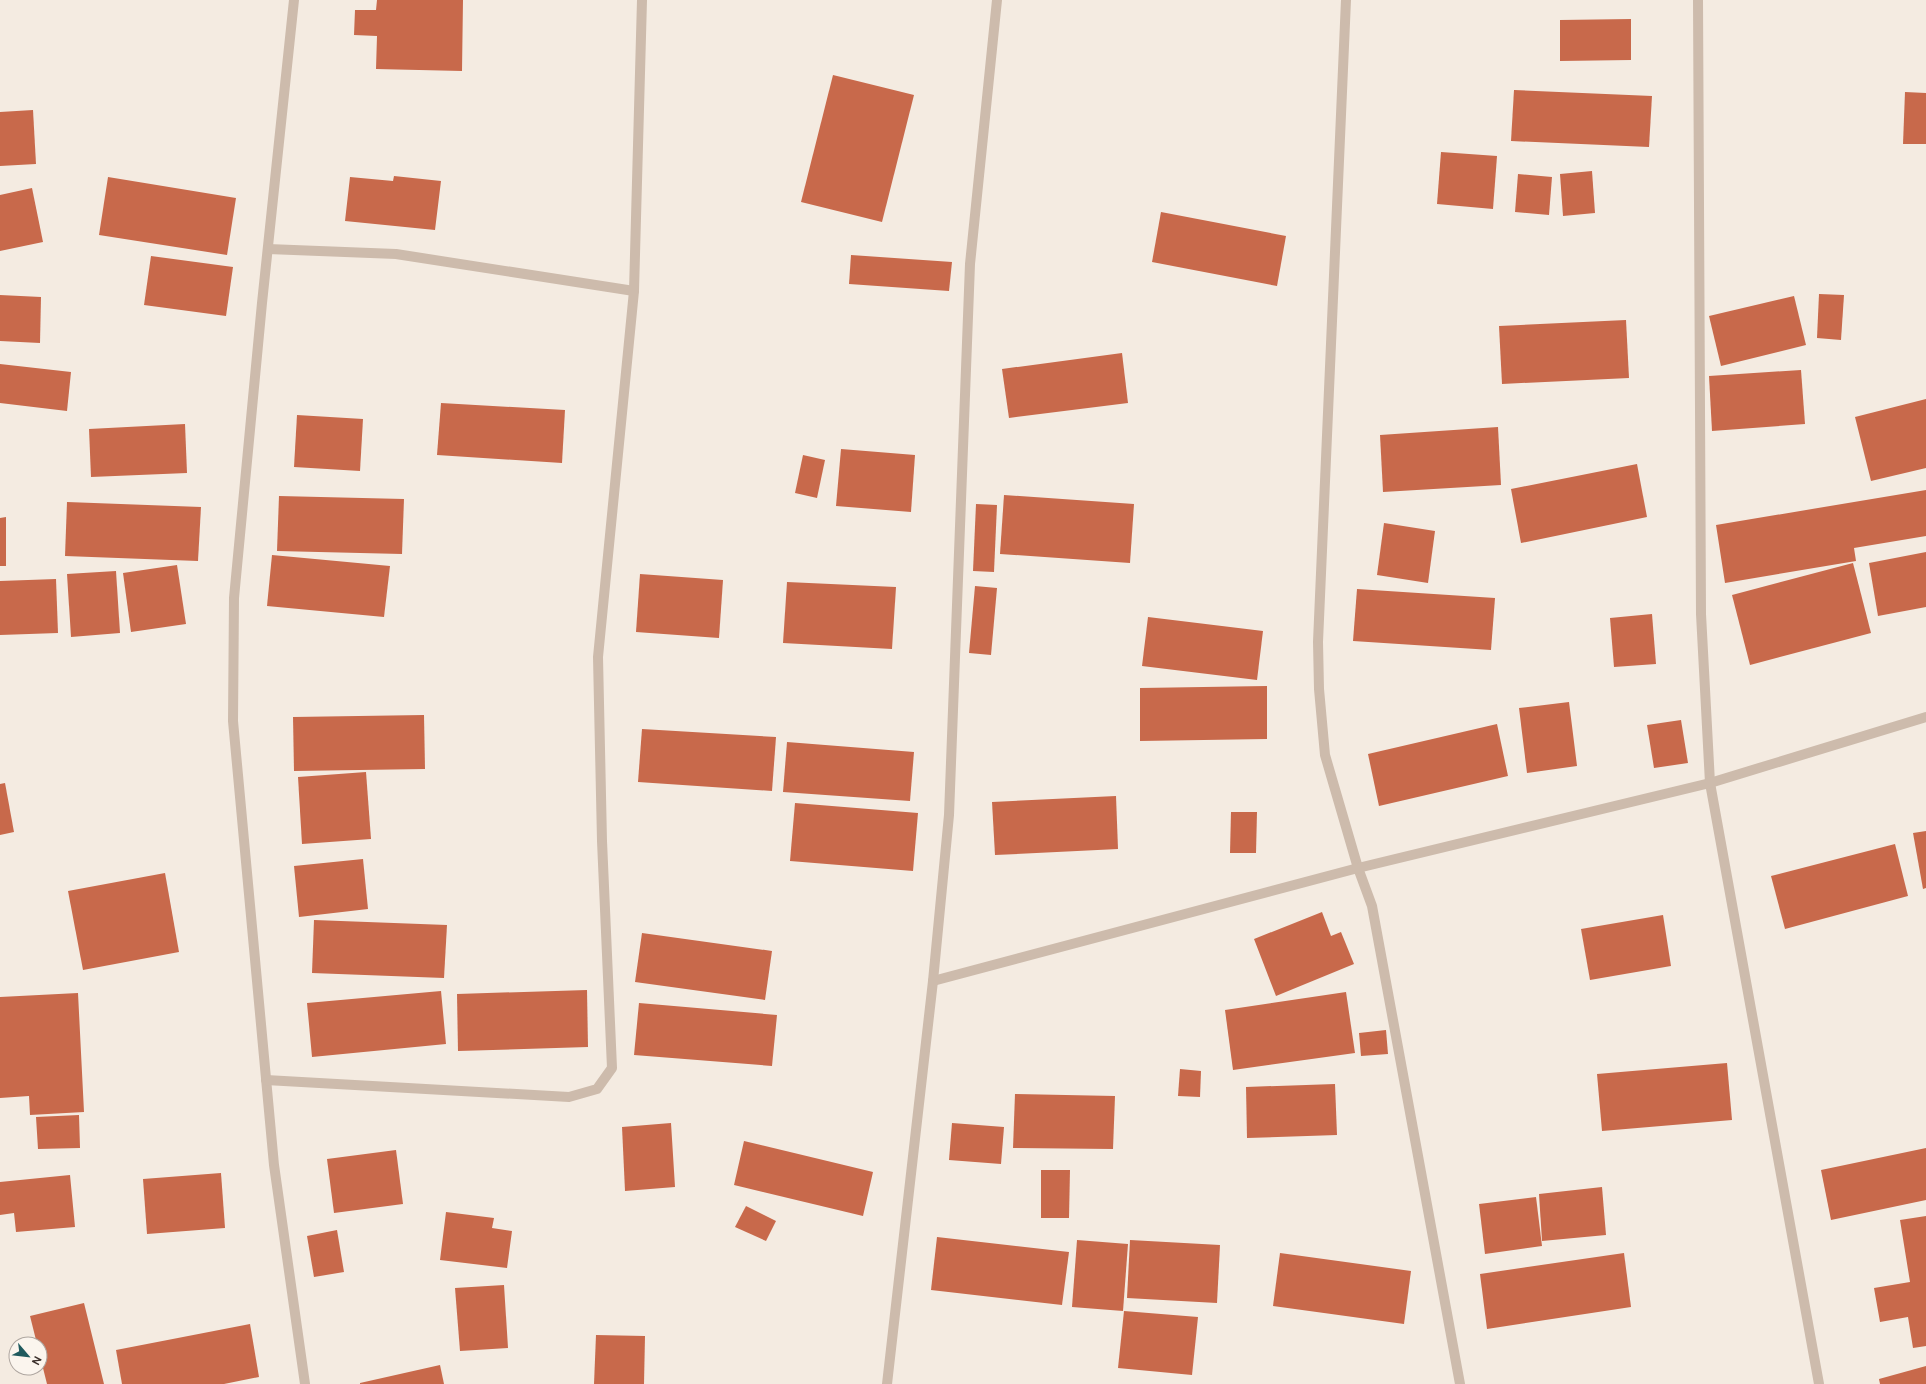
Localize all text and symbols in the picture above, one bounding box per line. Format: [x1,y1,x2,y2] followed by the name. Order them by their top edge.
[8,1336,48,1376] north arrow
[29,1354,45,1368] text: N

